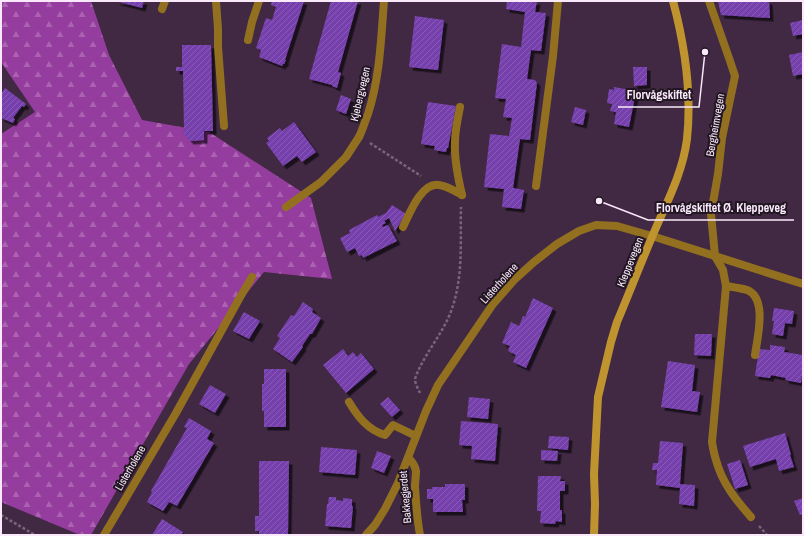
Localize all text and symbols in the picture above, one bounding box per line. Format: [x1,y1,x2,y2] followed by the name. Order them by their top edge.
[347,65,373,123] street label: Kjebergvegen
[618,83,699,107] callout: Florvågskiftet
[627,87,692,103] text: Florvågskiftet
[703,92,727,158] street label: Bergheimvegen
[648,196,794,220] callout: Florvågskiftet Ø. Kleppeveg
[656,200,786,216] text: Florvågskiftet Ø. Kleppeveg
[614,235,646,289] street label: Kleppevegen
[477,260,521,306] street label: Listerholene
[112,443,148,493] street label: Listerholene
[396,470,414,524] street label: Bakkegjerdet

